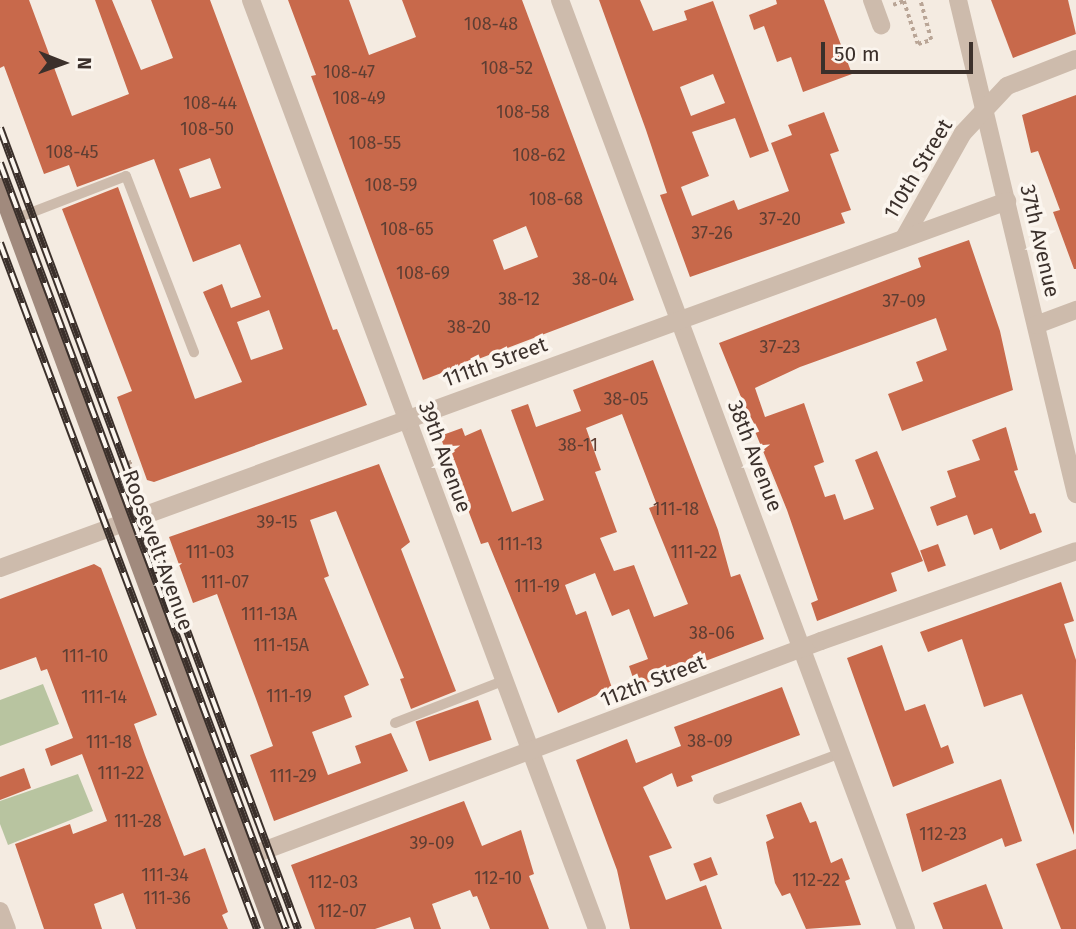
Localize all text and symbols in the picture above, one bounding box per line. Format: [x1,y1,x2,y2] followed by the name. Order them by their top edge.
[464,13,518,35] house number: 108-48
[28,28,98,98] north arrow
[824,28,976,72] scale bar
[834,41,880,67] text: 50 m
[73,57,96,70] text: N
[481,57,533,79] house number: 108-52
[323,61,375,83] house number: 108-47
[332,87,386,109] house number: 108-49
[183,92,237,114] house number: 108-44
[496,101,550,123] house number: 108-58
[878,114,958,224] street label: 110th Street
[180,118,234,140] house number: 108-50
[349,132,401,154] house number: 108-55
[45,141,99,163] house number: 108-45
[512,144,566,166] house number: 108-62
[364,174,418,196] house number: 108-59
[1015,182,1065,300] street label: 37th Avenue
[529,188,583,210] house number: 108-68
[759,208,801,230] house number: 37-20
[380,218,434,240] house number: 108-65
[691,222,733,244] house number: 37-26
[396,262,450,284] house number: 108-69
[572,268,618,290] house number: 38-04
[498,288,540,310] house number: 38-12
[882,290,926,312] house number: 37-09
[447,316,491,338] house number: 38-20
[439,331,551,393] street label: 111th Street
[760,336,800,358] house number: 37-23
[603,388,649,410] house number: 38-05
[722,397,788,515] street label: 38th Avenue
[413,398,477,516] street label: 39th Avenue
[558,434,598,456] house number: 38-11
[117,466,199,634] street label: Roosevelt Avenue
[653,498,699,520] house number: 111-18
[256,511,298,533] house number: 39-15
[497,533,543,555] house number: 111-13
[186,541,234,563] house number: 111-03
[671,541,717,563] house number: 111-22
[201,571,249,593] house number: 111-07
[514,575,560,597] house number: 111-19
[241,603,297,625] house number: 111-13A
[689,622,735,644] house number: 38-06
[253,634,309,656] house number: 111-15A
[62,645,108,667] house number: 111-10
[597,649,709,713] street label: 112th Street
[266,685,312,707] house number: 111-19
[81,686,127,708] house number: 111-14
[687,730,733,752] house number: 38-09
[86,731,132,753] house number: 111-18
[98,762,144,784] house number: 111-22
[269,765,317,787] house number: 111-29
[114,810,162,832] house number: 111-28
[919,823,967,845] house number: 112-23
[410,832,454,854] house number: 39-09
[141,864,189,886] house number: 111-34
[474,867,522,889] house number: 112-10
[792,869,840,891] house number: 112-22
[308,871,358,893] house number: 112-03
[143,887,191,909] house number: 111-36
[317,900,367,922] house number: 112-07

